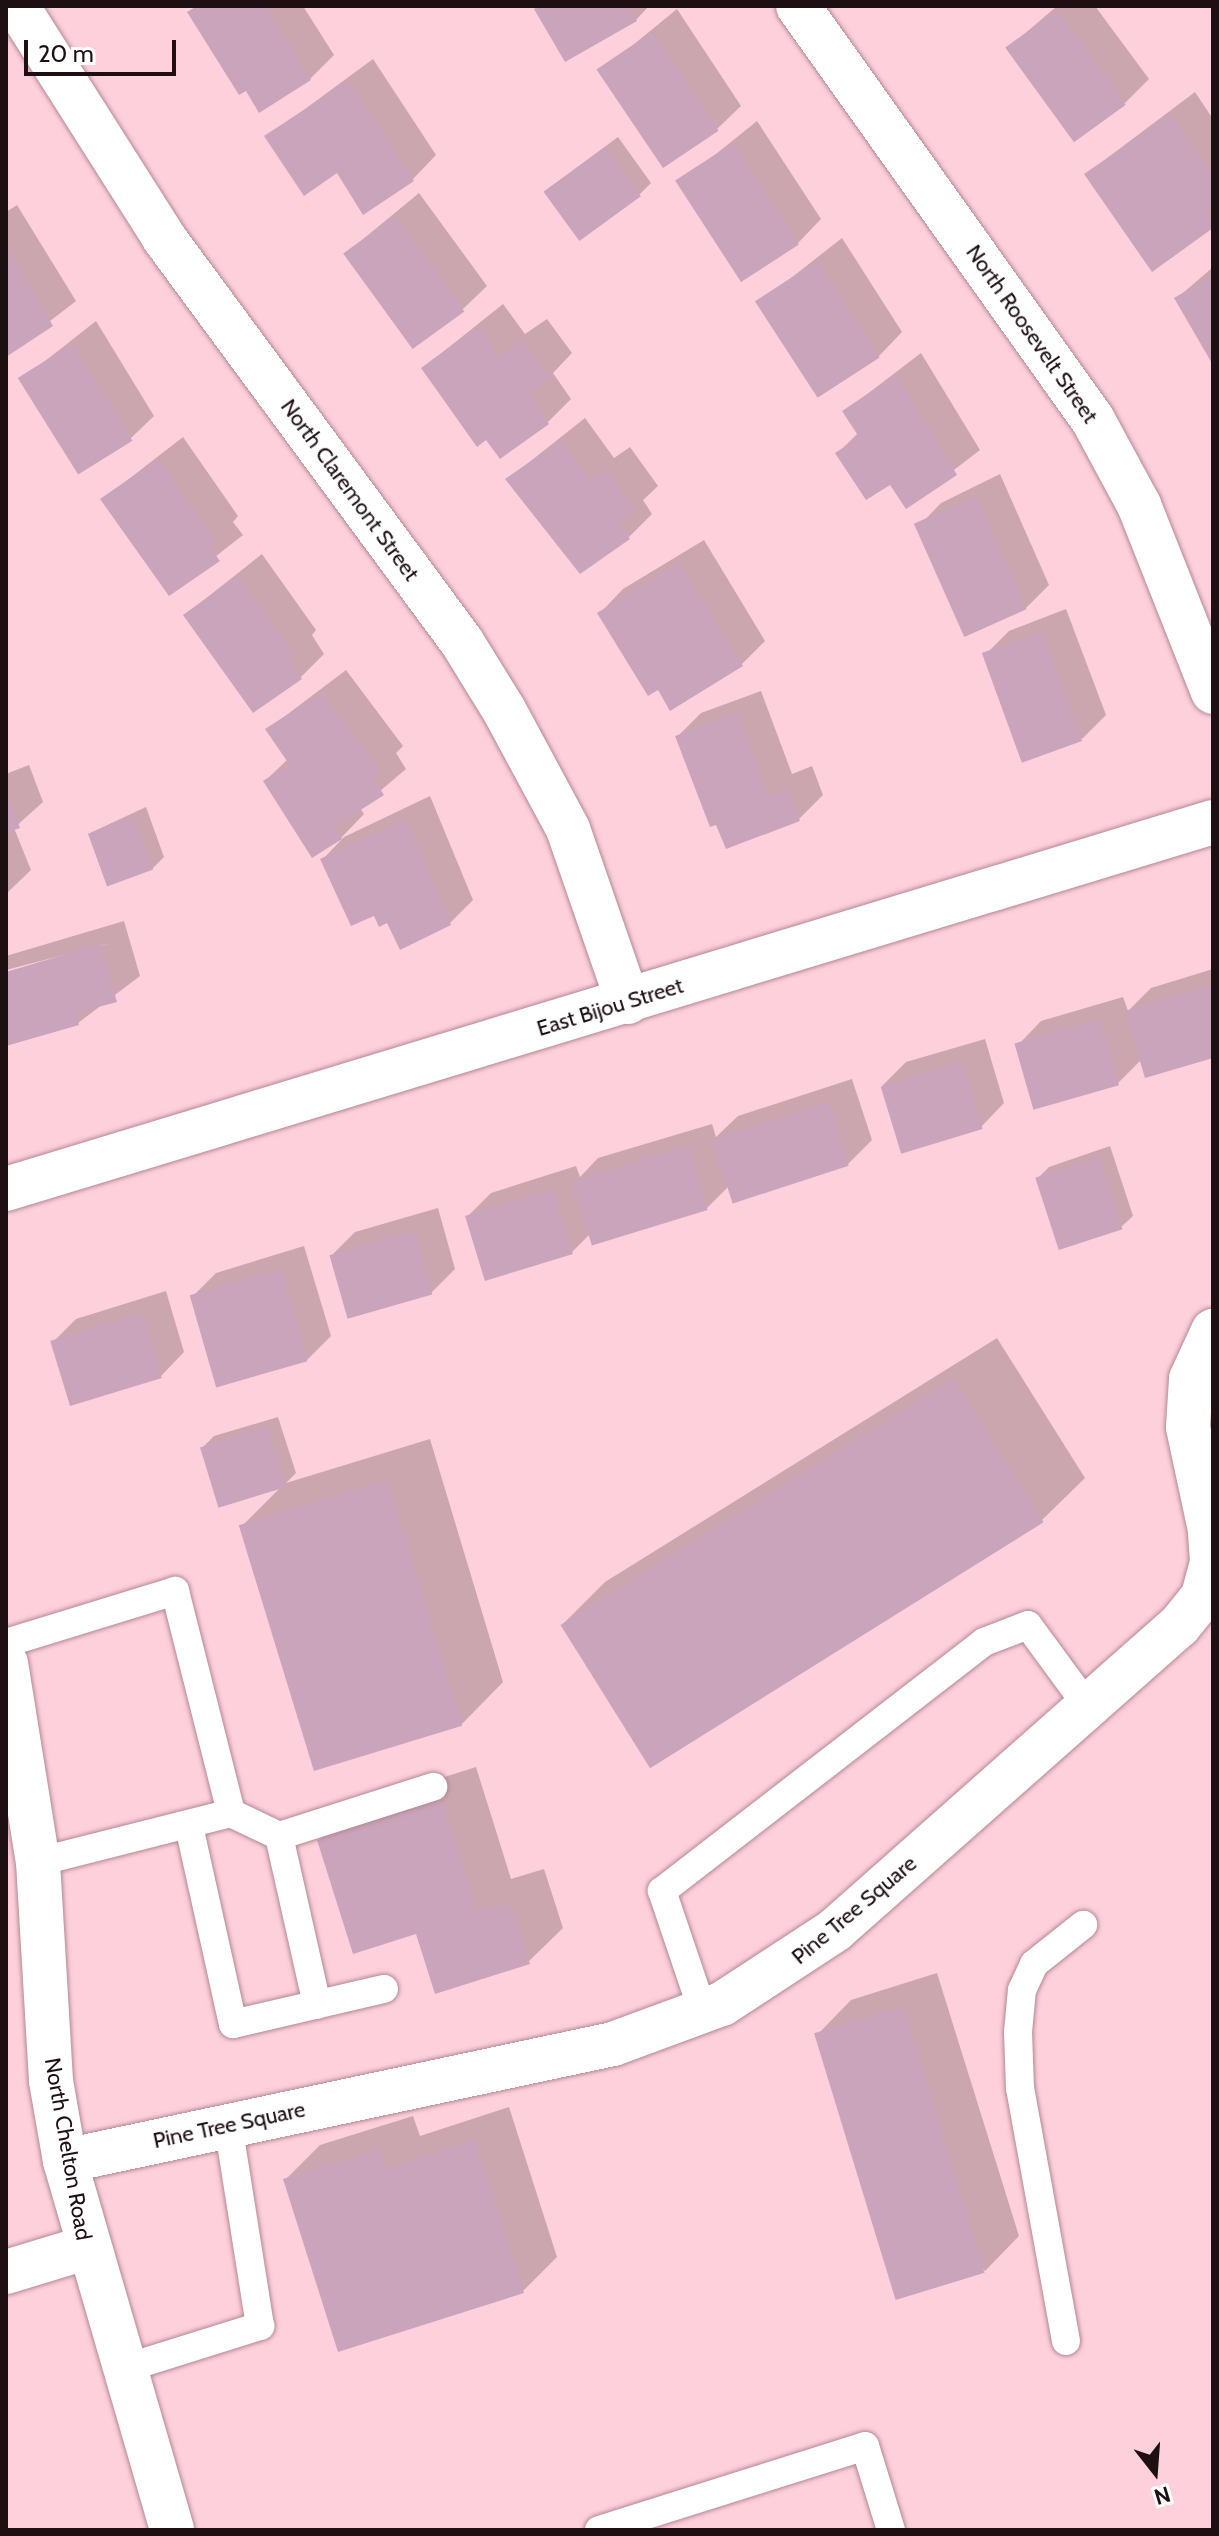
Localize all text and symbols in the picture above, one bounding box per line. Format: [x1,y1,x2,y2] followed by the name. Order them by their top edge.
[28,24,180,74] scale bar
[38,39,94,68] text: 20 m
[960,240,1104,428] street label: North Roosevelt Street
[275,394,425,586] street label: North Claremont Street
[534,972,686,1042] street label: East Bijou Street
[786,1850,922,1970] street label: Pine Tree Square
[39,2056,97,2242] street label: North Chelton Road
[151,2096,307,2154] street label: Pine Tree Square
[1115,2432,1195,2512] north arrow
[1151,2480,1174,2511] text: N

